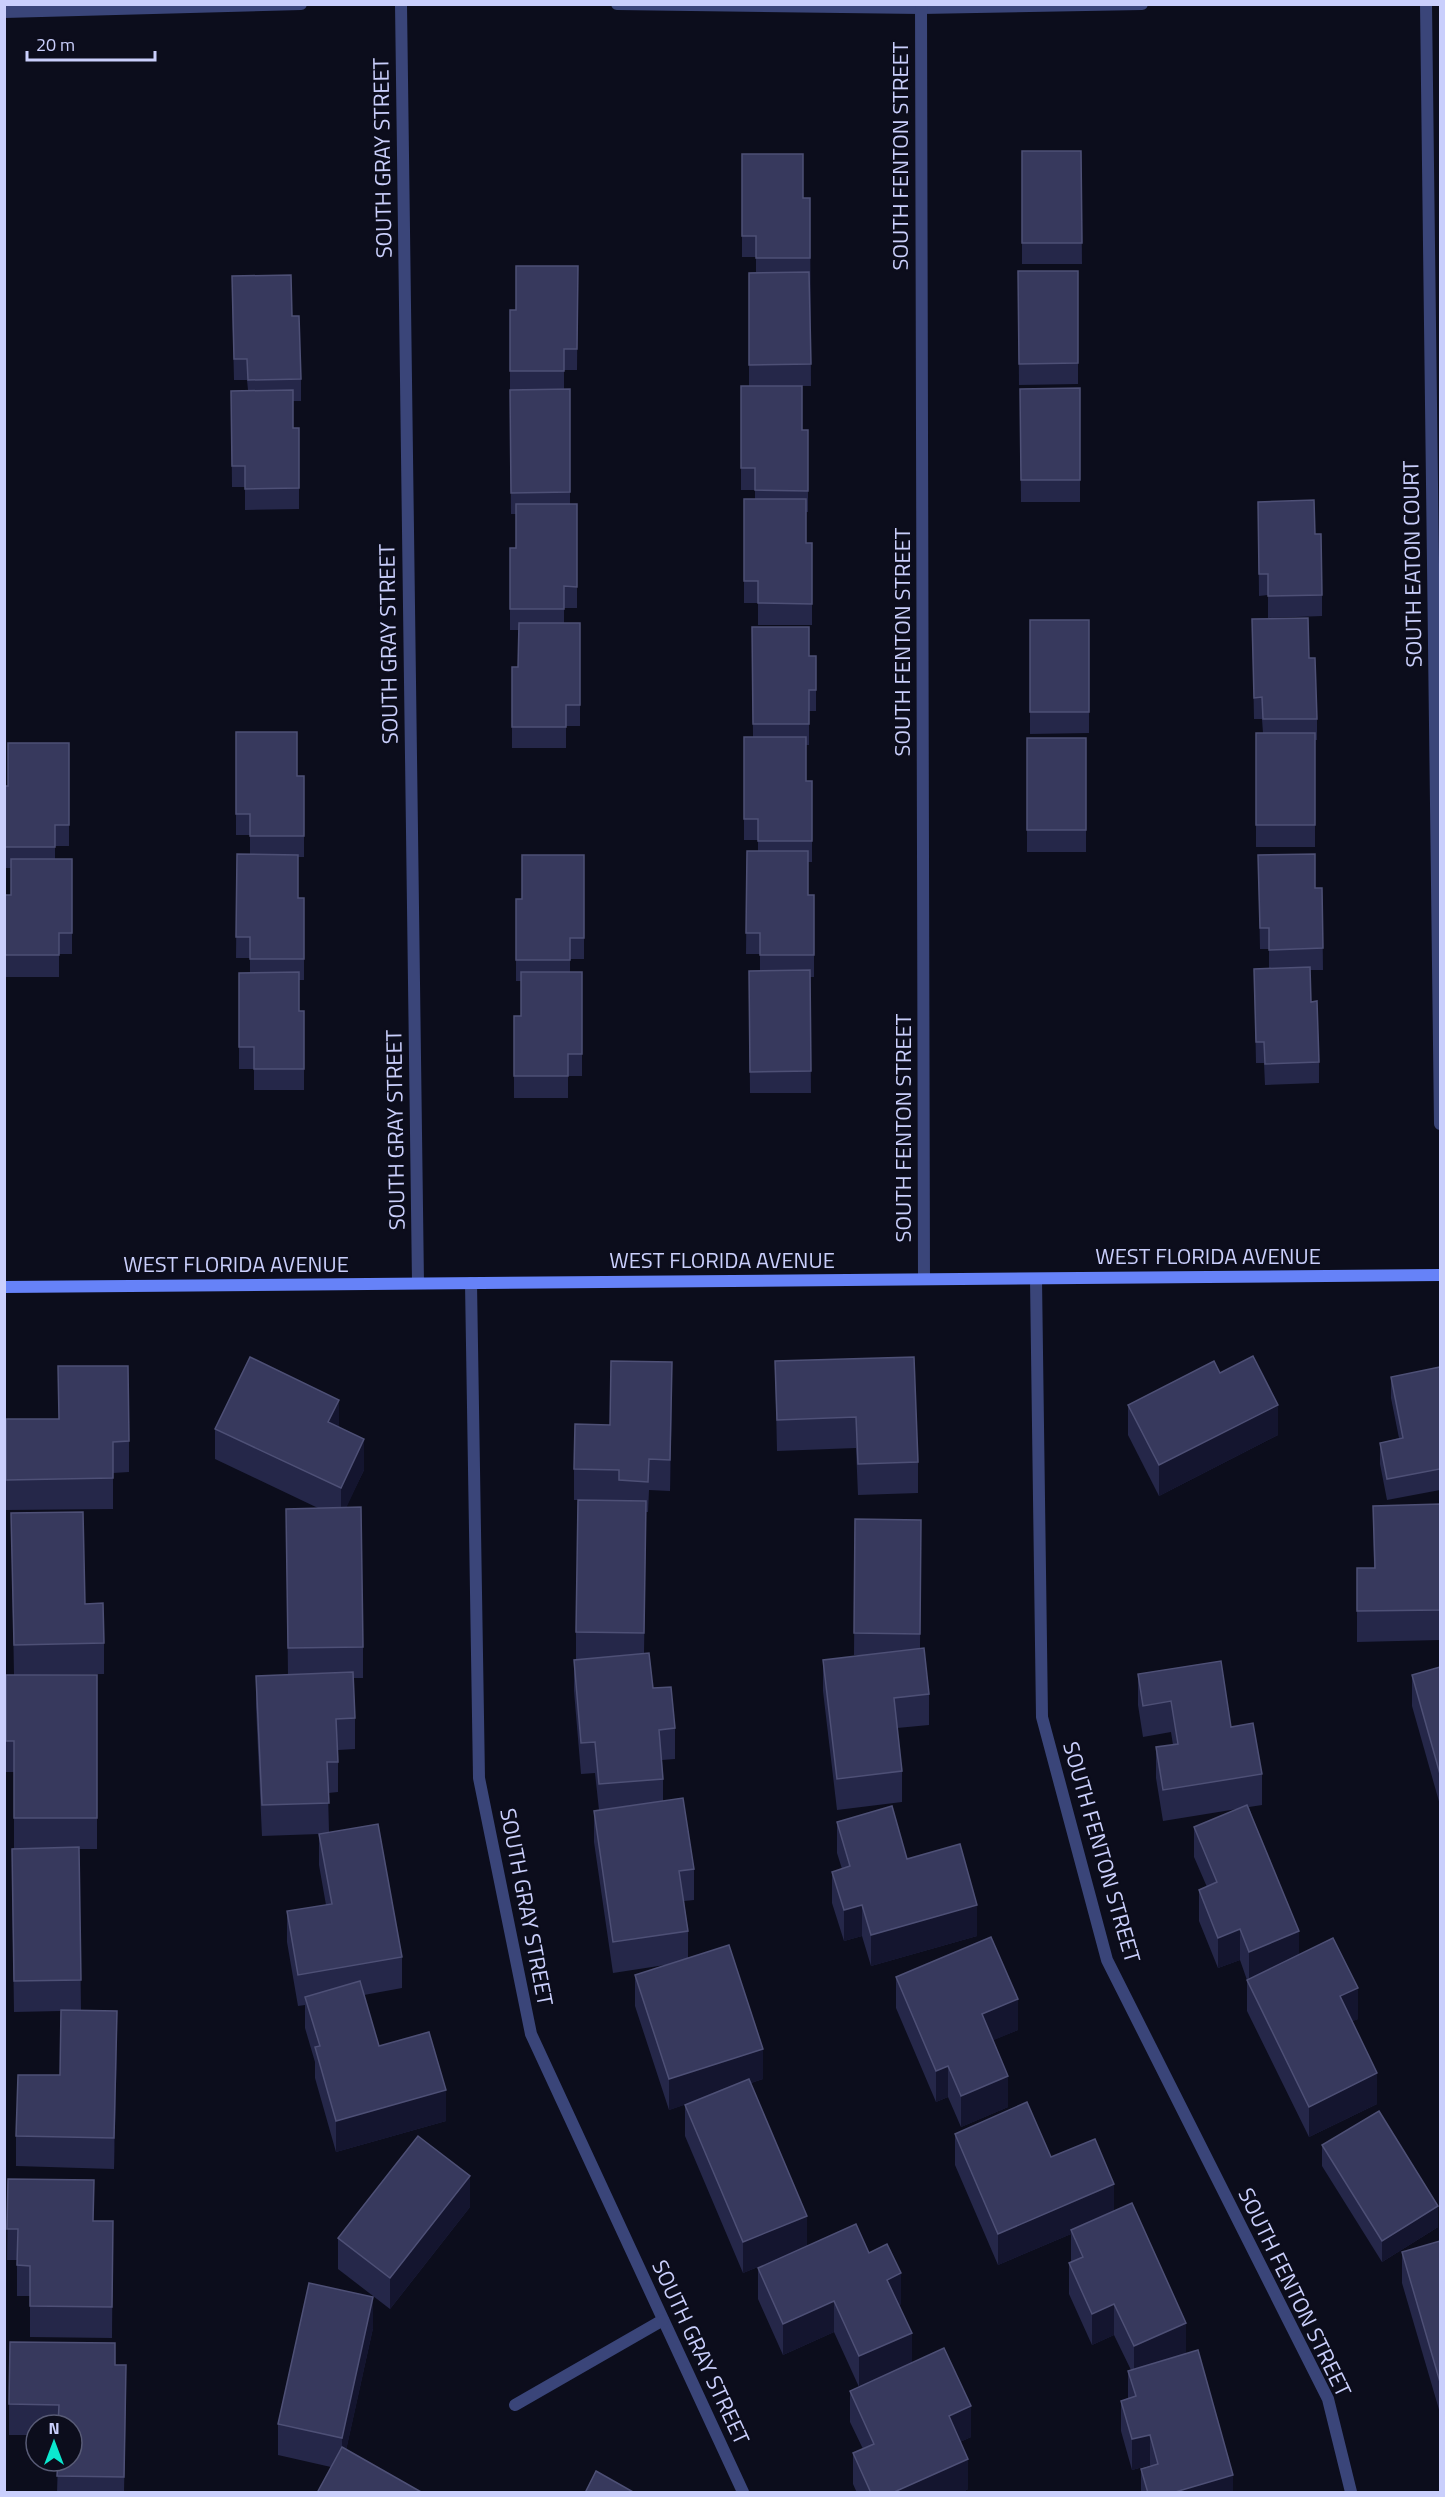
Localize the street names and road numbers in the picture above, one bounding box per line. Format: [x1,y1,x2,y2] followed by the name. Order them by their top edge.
[883,41,917,270] street label: SOUTH FENTON STREET
[363,57,401,259] street label: SOUTH GRAY STREET
[1393,460,1431,668] street label: SOUTH EATON COURT
[885,527,919,756] street label: SOUTH FENTON STREET
[369,543,407,745] street label: SOUTH GRAY STREET
[886,1013,920,1242] street label: SOUTH FENTON STREET
[376,1029,414,1231] street label: SOUTH GRAY STREET
[1095,1239,1321,1273] street label: WEST FLORIDA AVENUE
[609,1243,835,1277] street label: WEST FLORIDA AVENUE
[123,1247,349,1281] street label: WEST FLORIDA AVENUE
[1054,1737,1150,1967] street label: SOUTH FENTON STREET
[491,1805,563,2009] street label: SOUTH GRAY STREET
[1230,2182,1361,2403] street label: SOUTH FENTON STREET
[643,2254,759,2450] street label: SOUTH GRAY STREET

